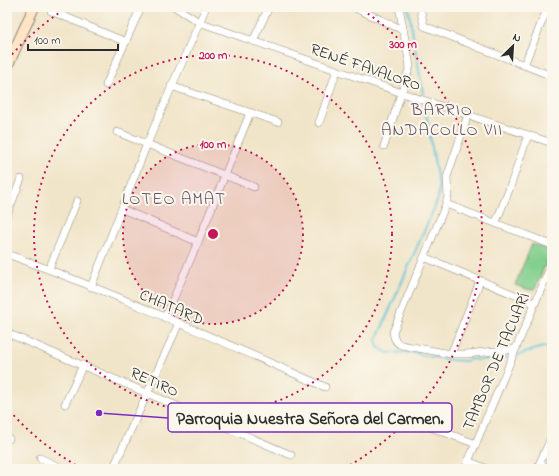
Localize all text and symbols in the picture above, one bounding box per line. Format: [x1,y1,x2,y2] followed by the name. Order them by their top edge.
[28,26,118,52] scale bar
[493,26,533,66] north arrow
[510,29,524,47] text: N
[34,32,61,50] text: 100 m
[388,36,418,54] text: 300 m
[307,38,424,98] street label: RENÉ FAVALORO
[198,47,228,65] text: 200 m
[381,98,503,143] district label: BARRIO ANDACOLLO VII
[200,136,227,154] text: 100 m
[122,187,226,212] district label: LOTEO AMAT
[206,227,220,241] centre of rings
[135,284,207,332] street label: CHATARD
[457,289,537,434] street label: TAMBOR DE TACUARÍ
[126,361,182,404] street label: RETIRO
[168,403,452,432] callout: Parroquia Nuestra Señora del Carmen.
[176,407,444,432] text: Parroquia Nuestra Señora del Carmen.

